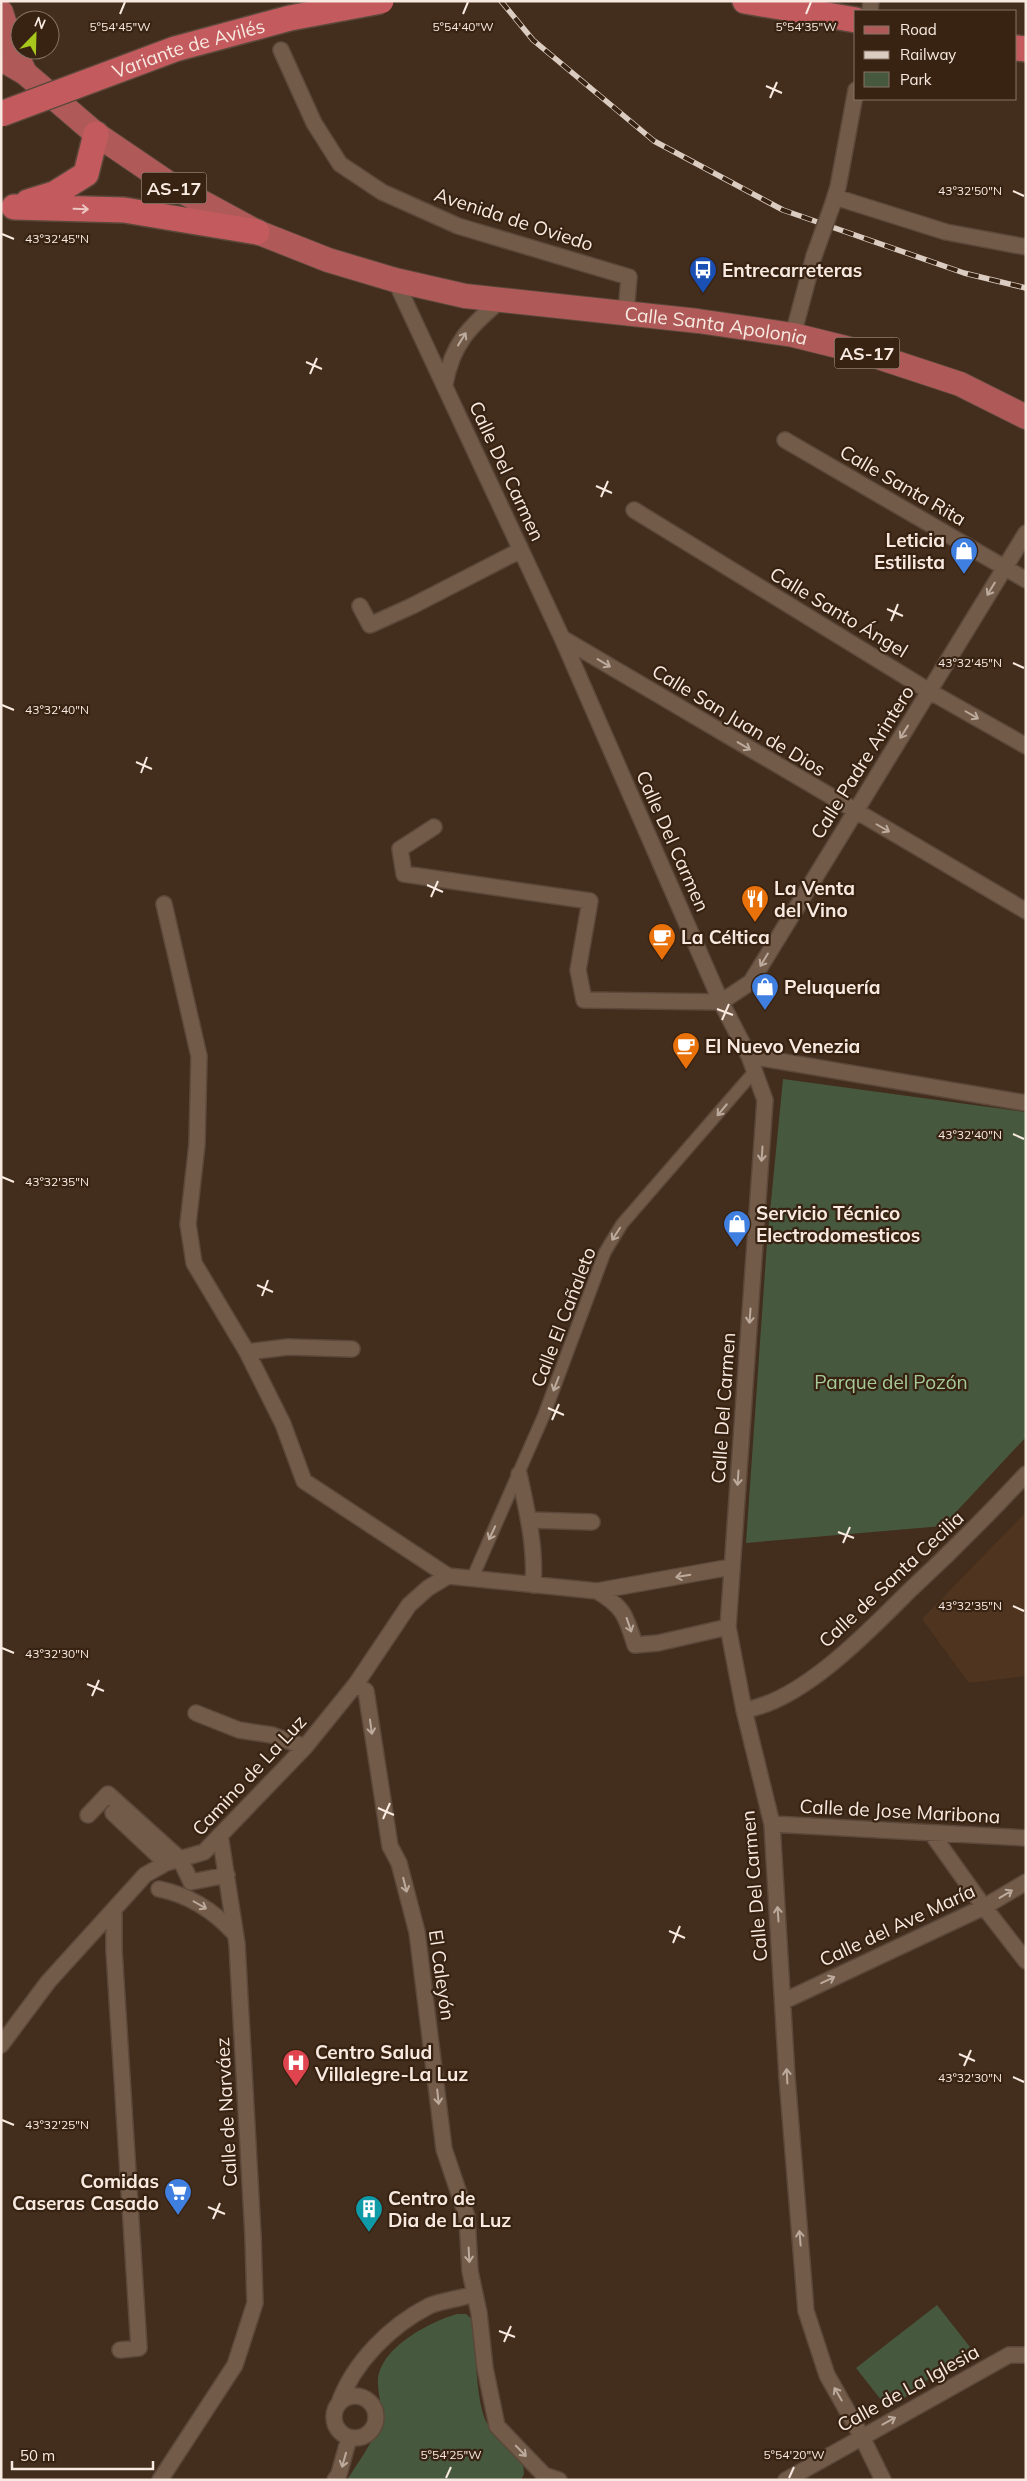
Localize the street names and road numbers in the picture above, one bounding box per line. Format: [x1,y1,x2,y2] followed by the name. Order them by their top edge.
[109,13,267,83] street label: Variante de Avilés
[142,172,206,204] road number: AS-17
[431,182,597,256] street label: Avenida de Oviedo
[623,301,810,350] street label: Calle Santa Apolonia
[834,338,900,368] road number: AS-17
[464,397,550,545] street label: Calle Del Carmen
[836,439,970,531] street label: Calle Santa Rita
[766,561,912,663] street label: Calle Santo Ángel
[648,659,830,781] street label: Calle San Juan de Dios
[805,681,919,843] street label: Calle Padre Arintero
[631,767,715,915] street label: Calle Del Carmen
[525,1244,601,1390] street label: Calle El Cañaleto
[706,1332,740,1484] street label: Calle Del Carmen
[814,1506,968,1652] street label: Calle de Santa Cecilia
[187,1709,311,1840] street label: Camino de La Luz
[799,1794,1001,1828] street label: Calle de Jose Maribona
[735,1809,773,1963] street label: Calle Del Carmen
[815,1878,979,1972] street label: Calle del Ave María
[424,1928,460,2022] street label: El Caleyón
[210,2036,242,2187] street label: Calle de Narváez
[833,2339,983,2437] street label: Calle de La Iglesia

